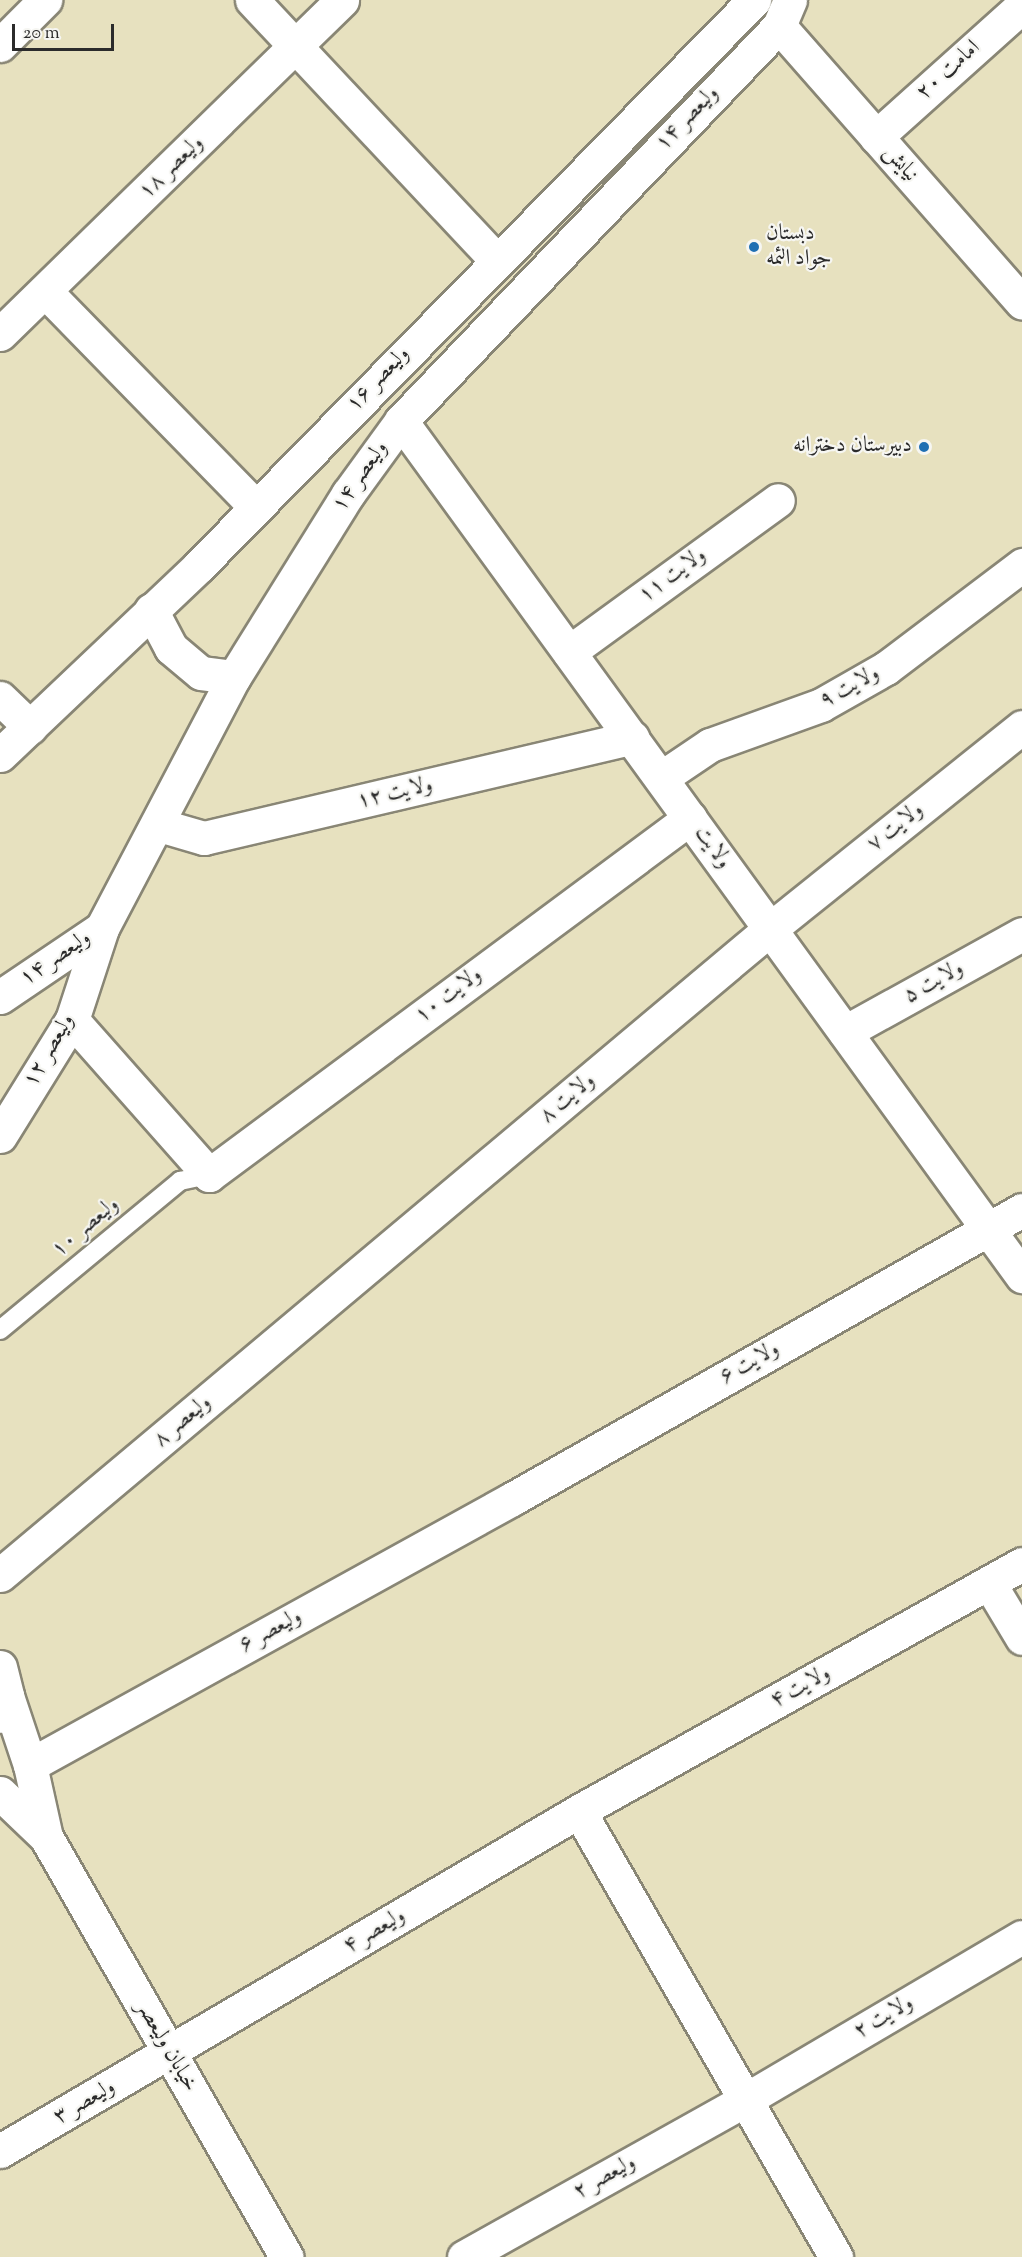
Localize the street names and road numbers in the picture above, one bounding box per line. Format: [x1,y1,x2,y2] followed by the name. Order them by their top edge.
[912,36,986,106] street label: امامت ۲۰
[651,81,725,157] street label: ولیعصر ۱۴
[134,131,210,205] street label: ولیعصر ۱۸
[877,140,923,188] street label: نیایش
[342,342,416,418] street label: ولیعصر ۱۶
[327,437,395,517] street label: ولیعصر ۱۴
[634,543,712,609] street label: ولایت ۱۱
[816,661,884,715] street label: ولایت ۹
[355,772,435,816] street label: ولایت ۱۲
[863,798,929,858] street label: ولایت ۷
[688,821,736,875] street label: ولایت
[16,926,96,992] street label: ولیعصر ۱۴
[900,956,968,1010] street label: ولایت ۵
[410,962,488,1030] street label: ولایت ۱۰
[19,1010,81,1092] street label: ولیعصر ۱۲
[535,1068,601,1130] street label: ولایت ۸
[47,1192,125,1264] street label: ولیعصر ۱۰
[716,1337,784,1391] street label: ولایت ۶
[149,1390,217,1454] street label: ولیعصر ۸
[235,1604,307,1660] street label: ولیعصر ۶
[767,1661,835,1715] street label: ولایت ۴
[339,1903,411,1961] street label: ولیعصر ۴
[850,1991,918,2045] street label: ولایت ۲
[129,1997,203,2097] street label: خیابان ولیعصر
[49,2075,121,2131] street label: ولیعصر ۳
[569,2150,641,2206] street label: ولیعصر ۲

